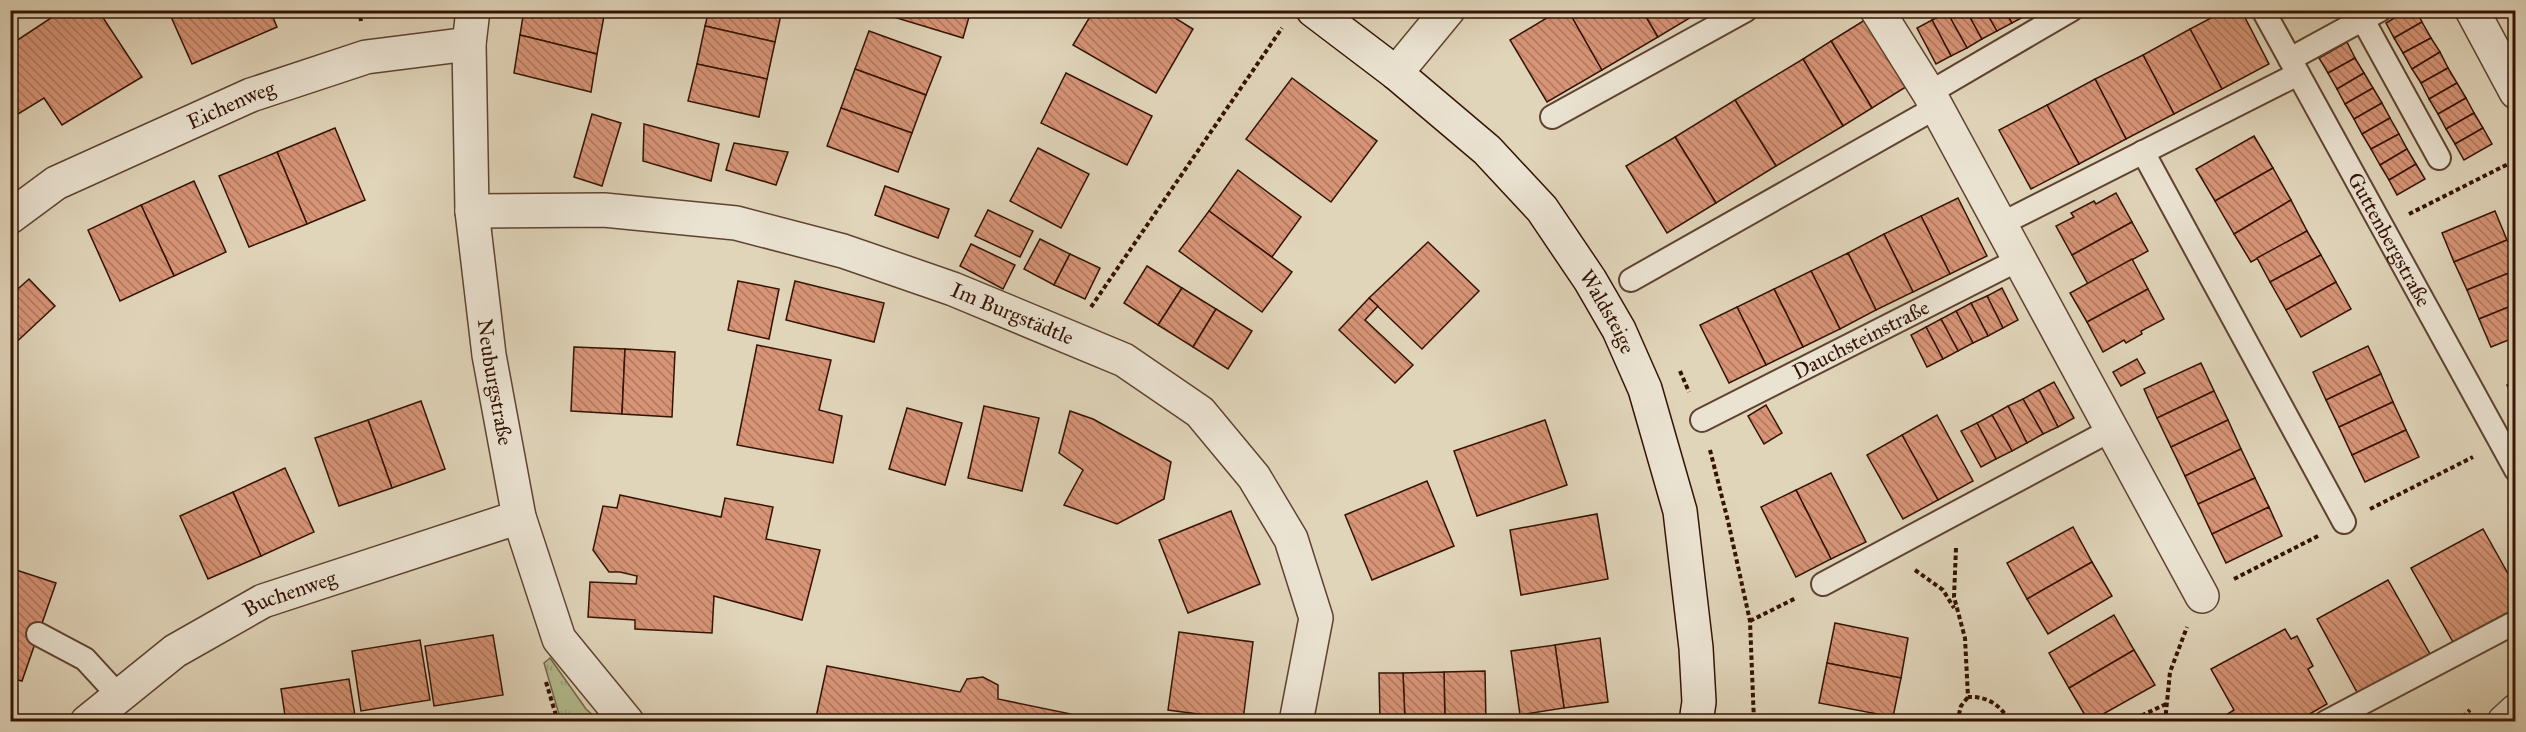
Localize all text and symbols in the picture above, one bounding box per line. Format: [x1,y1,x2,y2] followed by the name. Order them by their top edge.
[183,75,279,135] street label: Eichenweg
[2342,168,2437,312] street label: Guttenbergstraße
[1574,265,1641,358] street label: Waldsteige
[947,277,1078,351] street label: Im Burgstädtle
[1788,294,1934,385] street label: Dauchsteinstraße
[472,318,519,448] street label: Neuburgstraße
[238,565,340,623] street label: Buchenweg

